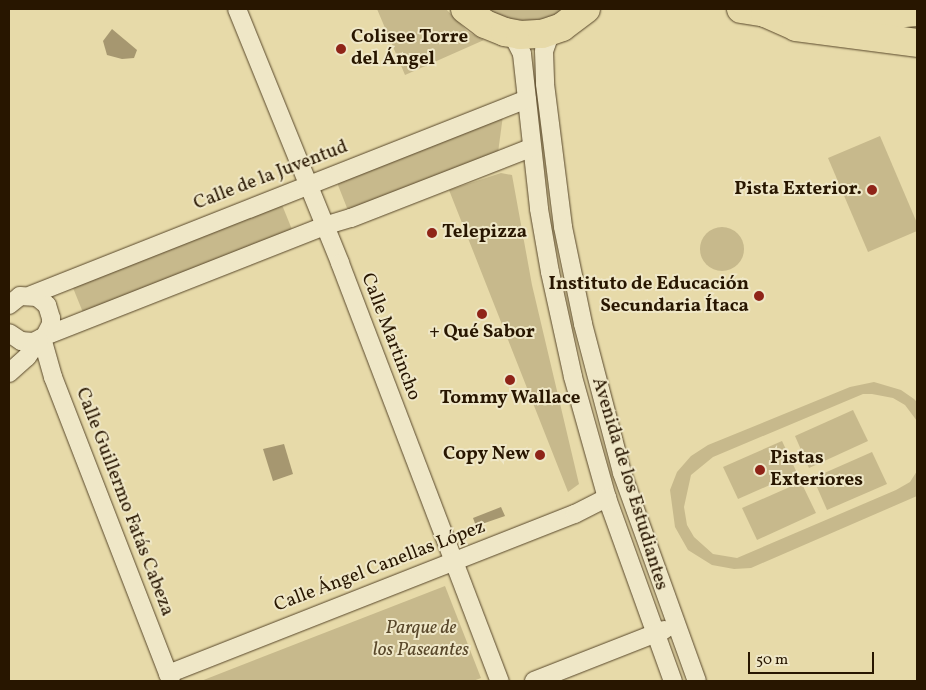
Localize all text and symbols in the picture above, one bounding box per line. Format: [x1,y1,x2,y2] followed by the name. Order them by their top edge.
[351,27,469,71] place label: Colisee Torre del Ángel
[335,43,347,55] marker: Colisee Torre del Ángel
[191,136,351,216] street label: Calle de la Juventud
[734,179,862,201] place label: Pista Exterior.
[866,184,878,196] marker: Pista Exterior.
[442,222,527,244] place label: Telepizza
[426,227,438,239] marker: Telepizza
[355,270,425,404] street label: Calle Martincho
[548,274,749,318] place label: Instituto de Educación Secundaria Ítaca
[753,290,765,302] marker: Instituto de Educación Secundaria Ítaca
[476,308,488,320] marker: + Qué Sabor
[429,322,535,344] place label: + Qué Sabor
[504,374,516,386] marker: Tommy Wallace
[586,375,672,593] street label: Avenida de los Estudiantes
[70,385,178,619] street label: Calle Guillermo Fatás Cabeza
[439,388,581,410] place label: Tommy Wallace
[443,444,530,466] place label: Copy New
[770,448,863,492] place label: Pistas Exteriores
[534,449,546,461] marker: Copy New
[754,464,766,476] marker: Pistas Exteriores
[271,516,489,618] street label: Calle Ángel Canellas López
[373,618,469,662] park label: Parque de los Paseantes
[751,642,877,674] scale bar
[756,650,788,671] text: 50 m

